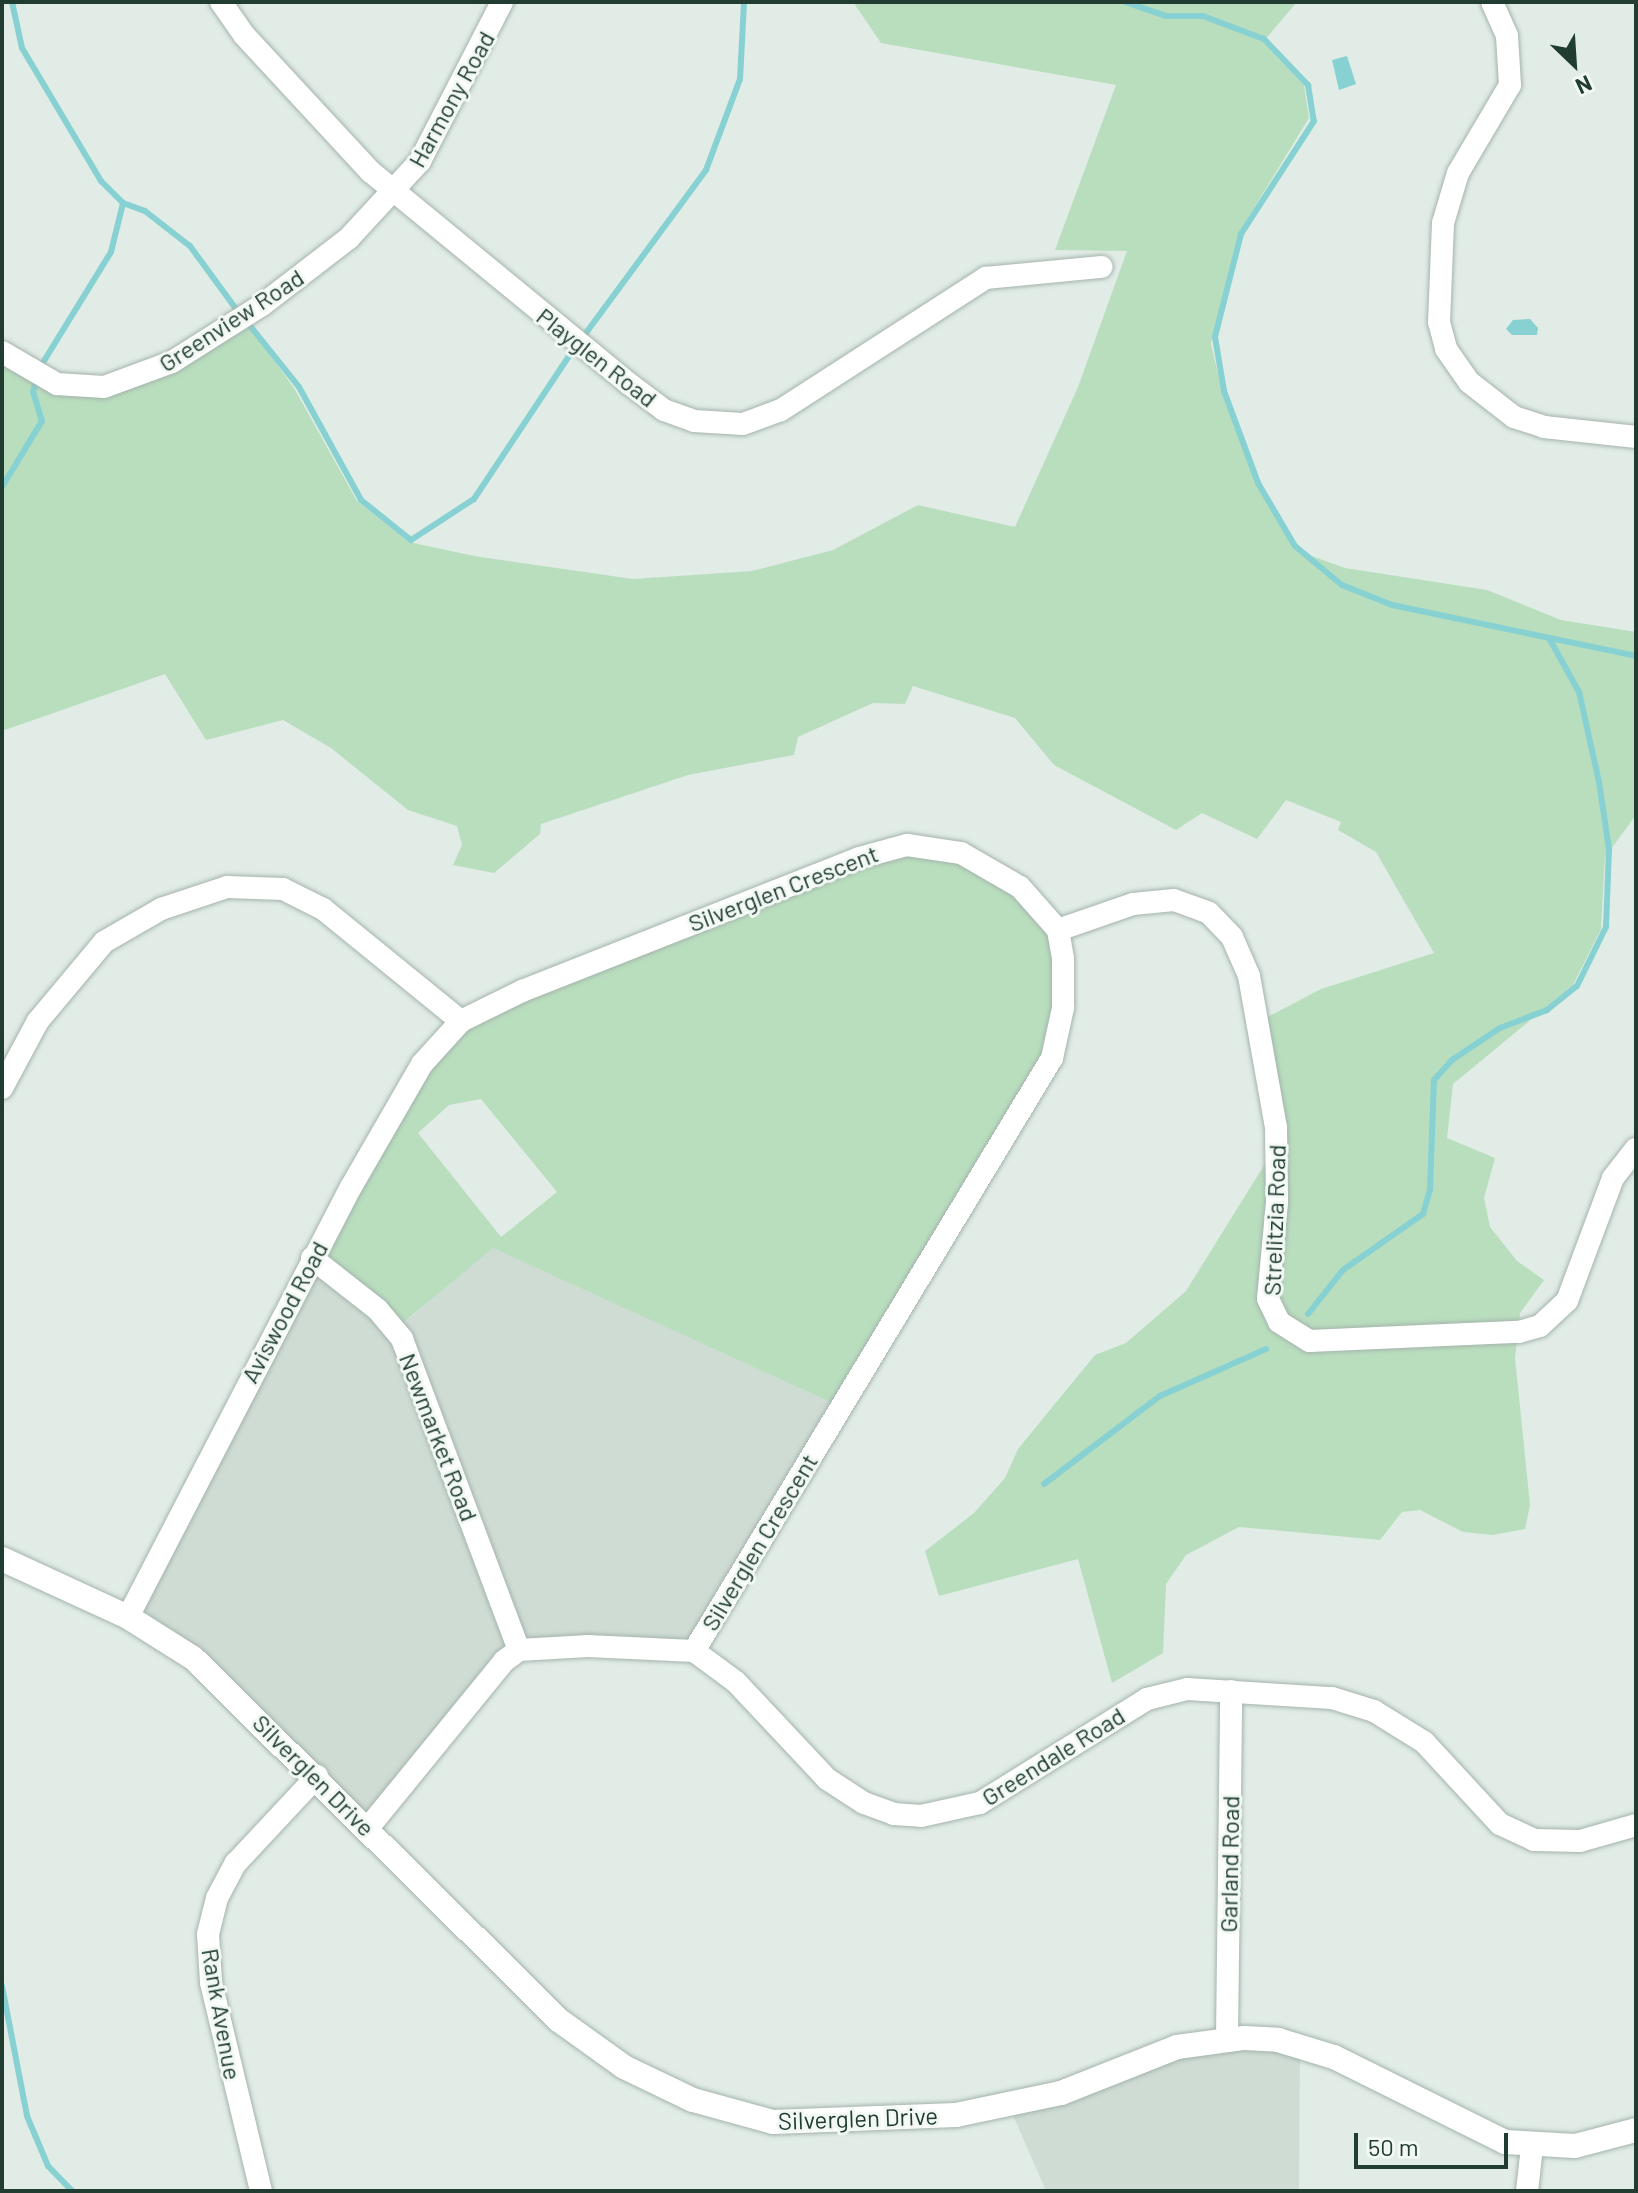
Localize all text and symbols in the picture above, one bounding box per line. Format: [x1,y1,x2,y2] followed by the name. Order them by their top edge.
[1534,24,1614,104] north arrow
[402,26,500,172] street label: Harmony Road
[1572,71,1596,101] text: N
[153,263,309,377] street label: Greenview Road
[531,301,663,413] street label: Playglen Road
[684,839,882,937] street label: Silverglen Crescent
[1257,1144,1291,1296] street label: Strelitzia Road
[235,1236,333,1388] street label: Aviswood Road
[394,1349,484,1525] street label: Newmarket Road
[695,1448,823,1636] street label: Silverglen Crescent
[976,1701,1130,1811] street label: Greendale Road
[247,1708,381,1842] street label: Silverglen Drive
[1213,1795,1245,1933] street label: Garland Road
[196,1946,248,2082] street label: Rank Avenue
[777,2101,939,2135] street label: Silverglen Drive
[1358,2117,1512,2167] scale bar
[1368,2132,1419,2161] text: 50 m

